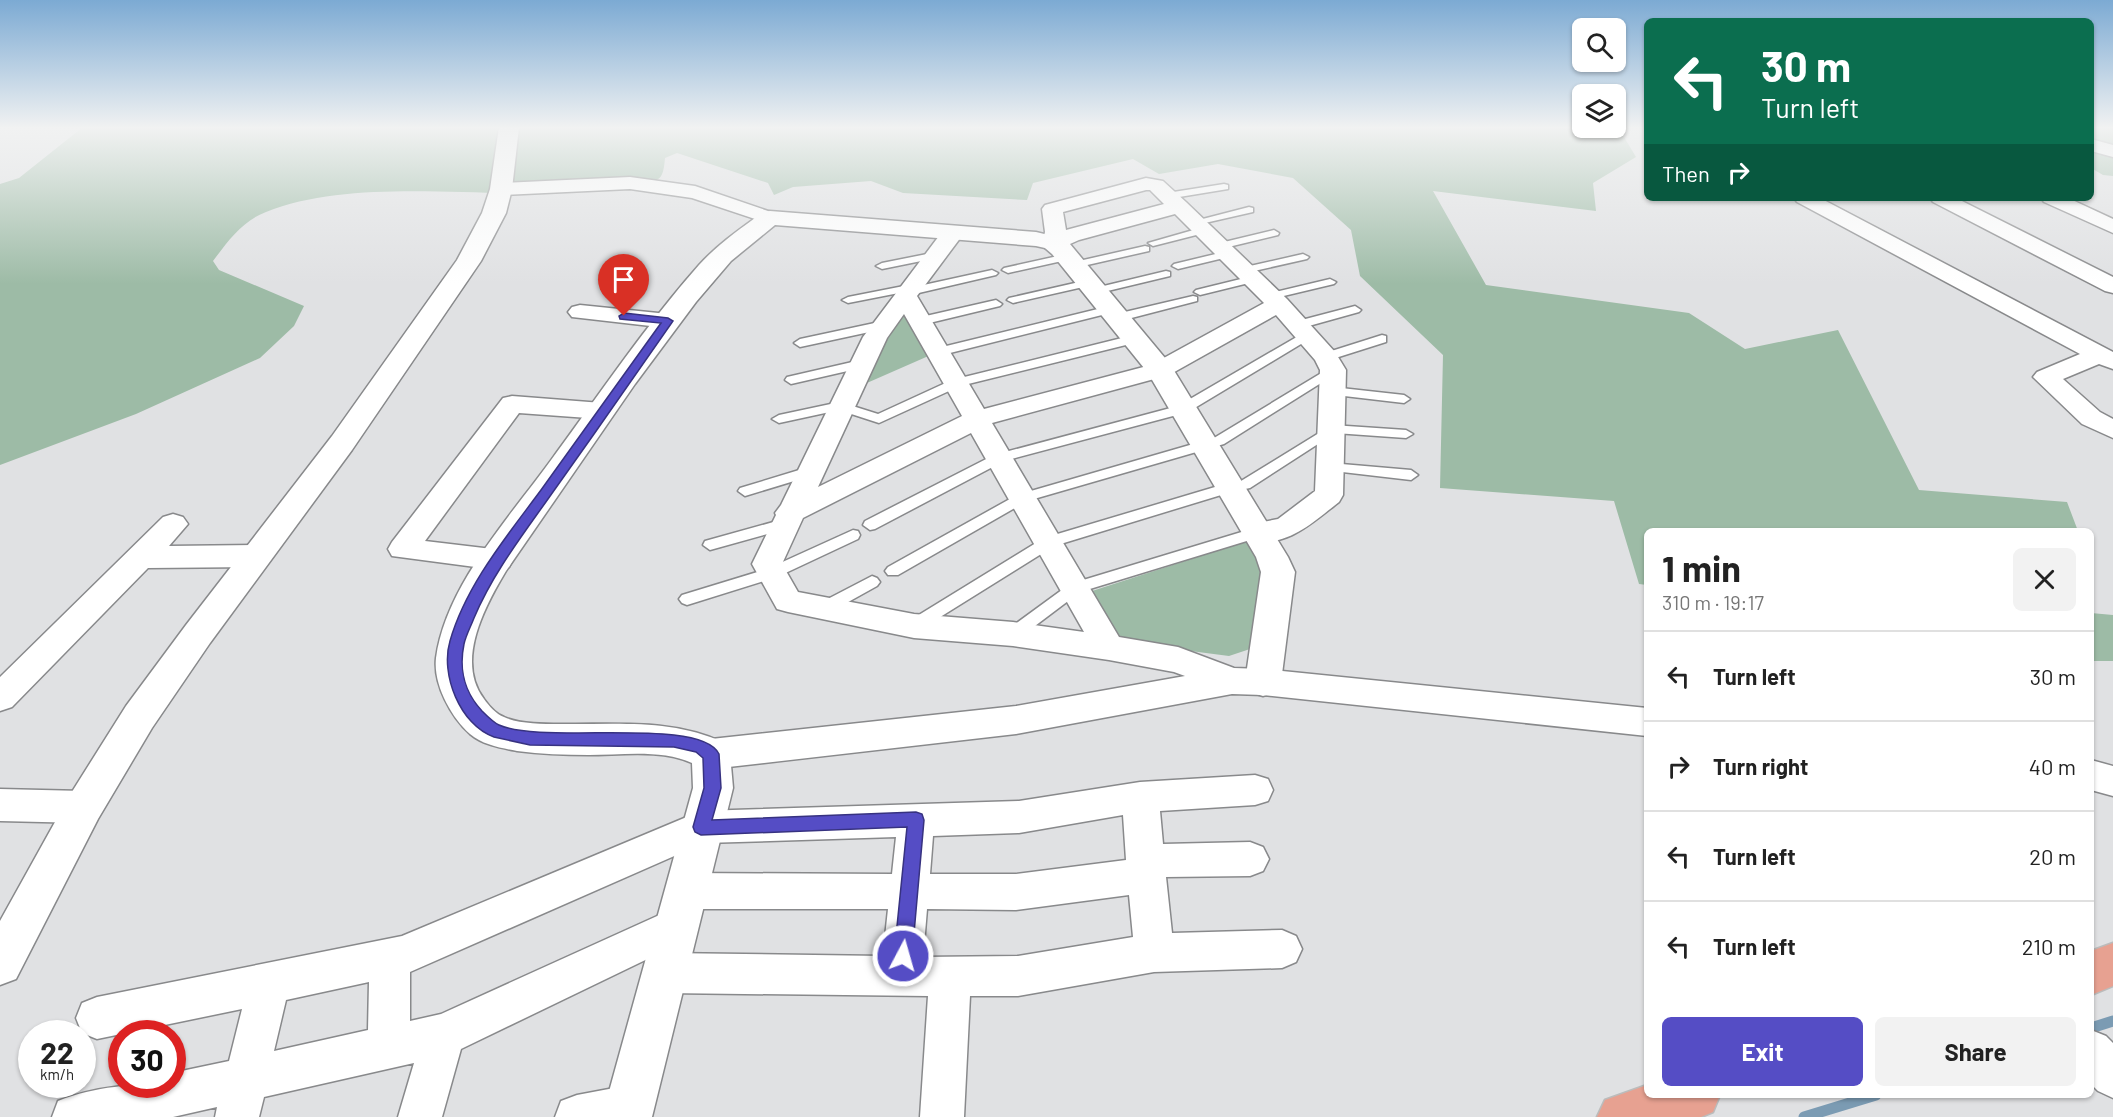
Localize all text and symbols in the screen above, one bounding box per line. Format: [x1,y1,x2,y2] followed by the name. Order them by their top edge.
[1572,18,1626,138] map controls
[1572,18,1626,72] button: search
[1761,40,1851,90] text: 30 m
[1662,42,1740,120] icon: left
[1572,84,1626,138] button: layers
[1761,91,1859,123] text: Turn left
[1722,156,1755,189] icon: right
[1662,160,1710,186] text: Then
[598,254,649,316] pin
[607,263,640,296] icon: arrive
[1662,546,1741,589] text: 1 min
[2013,548,2076,611] button: close
[1662,590,1764,614] text: 310 m · 19:17
[1662,660,1695,693] icon: left
[1713,663,1796,689] text: Turn left
[2030,663,2076,689] text: 30 m
[1662,750,1695,783] icon: right
[1713,753,1808,779] text: Turn right
[2029,753,2076,779] text: 40 m
[1662,840,1695,873] icon: left
[1713,843,1796,869] text: Turn left
[2029,843,2076,869] text: 20 m
[871,924,935,988] position arrow
[1662,930,1695,963] icon: left
[1713,933,1796,959] text: Turn left
[2022,933,2076,959] text: 210 m
[1662,1017,1863,1086] button: Exit
[1875,1017,2076,1086] button: Share
[108,1020,186,1098] speed limit sign: 30
[40,1034,74,1070] text: 22
[40,1065,74,1083] text: km/h

